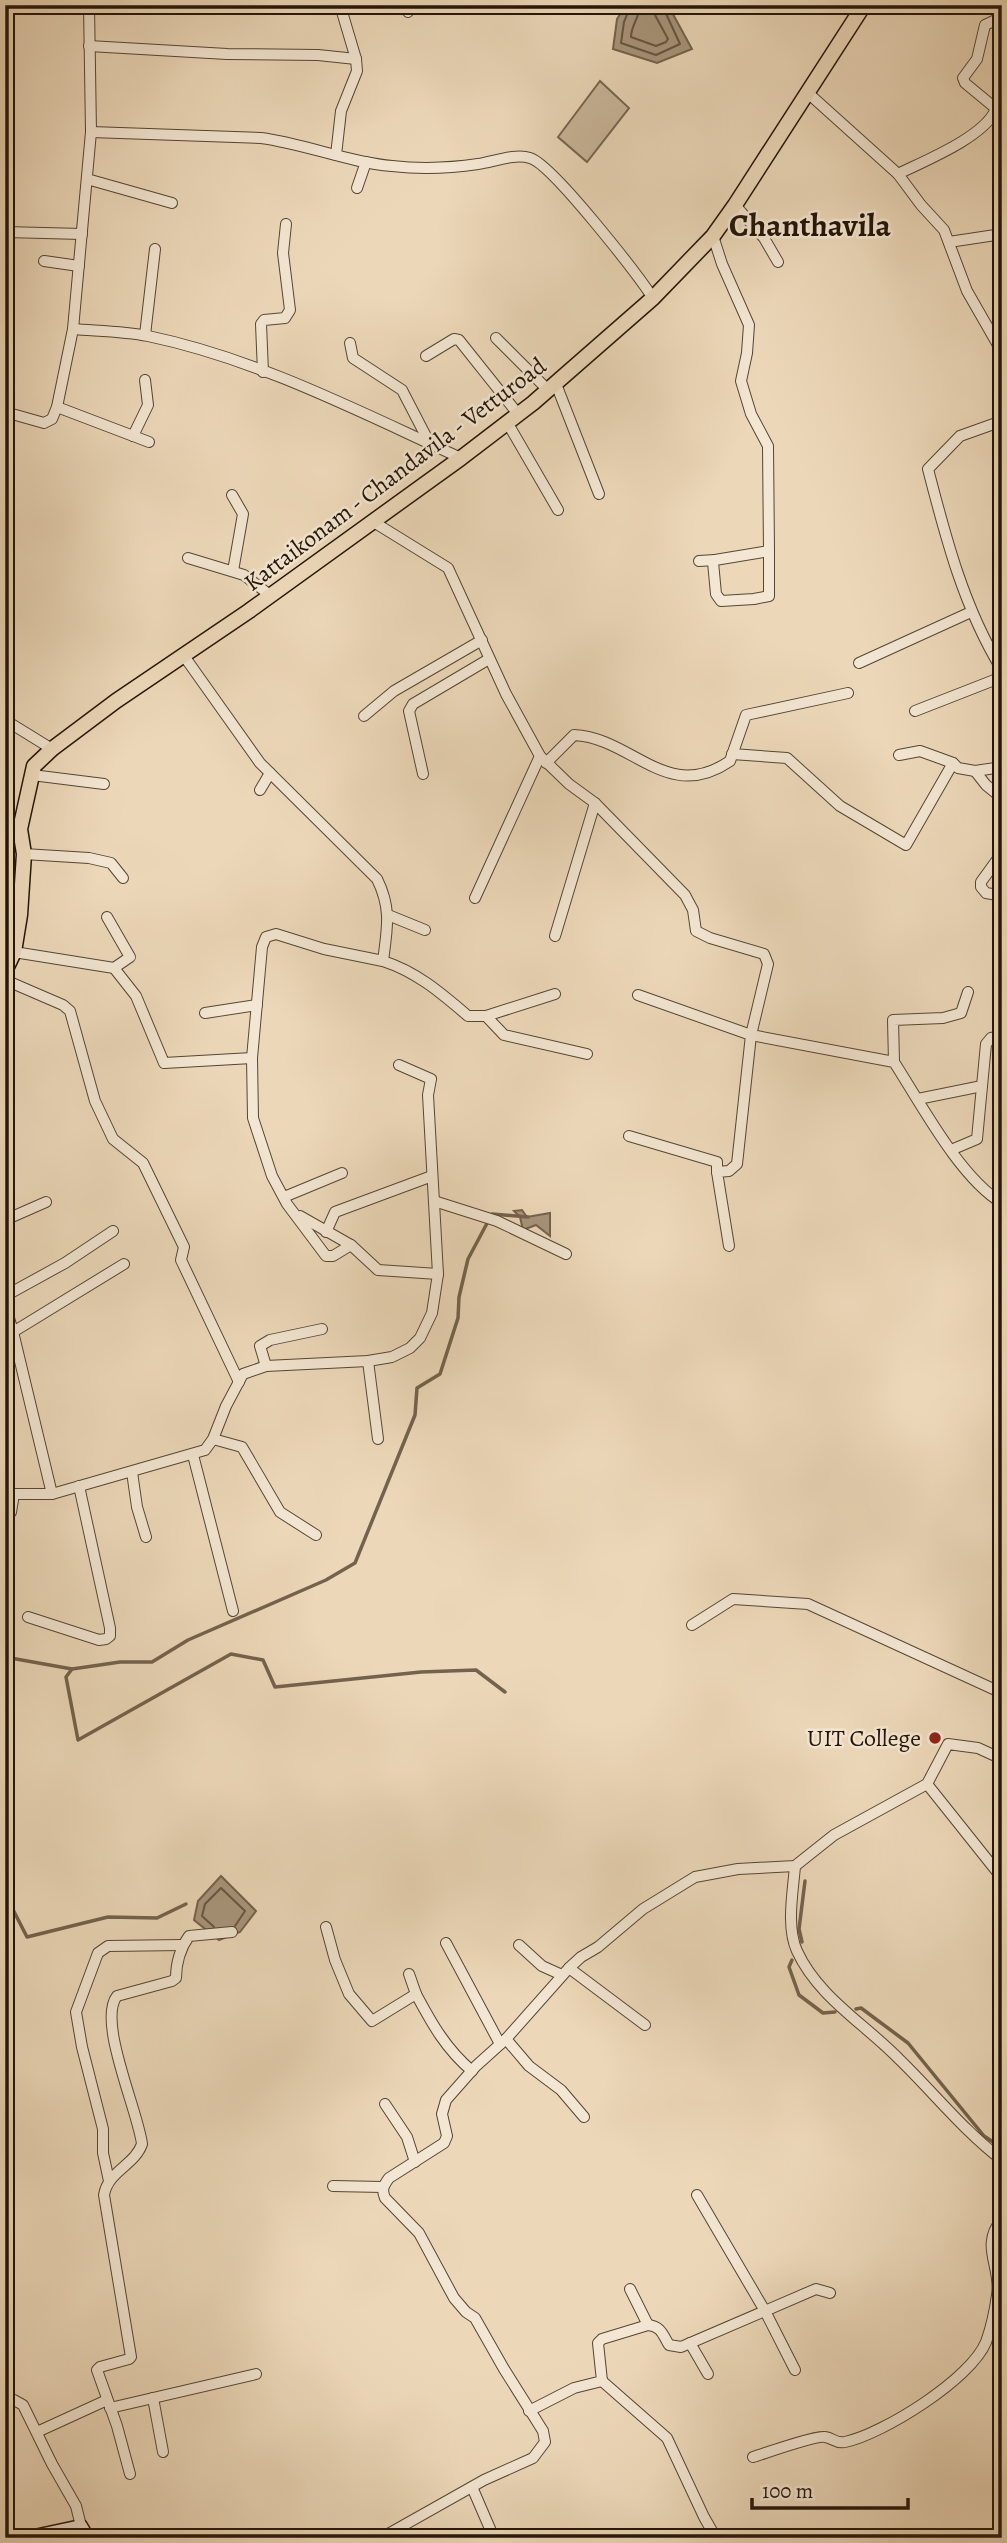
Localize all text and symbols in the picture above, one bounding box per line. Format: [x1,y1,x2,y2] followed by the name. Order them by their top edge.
[729,203,891,247] district label: Chanthavila
[237,350,553,598] street label: Kattaikonam - Chandavila - Vetturoad
[807,1722,921,1754] place label: UIT College
[927,1730,943,1746] marker: UIT College
[752,2466,907,2510] scale bar
[762,2477,813,2505] text: 100 m

